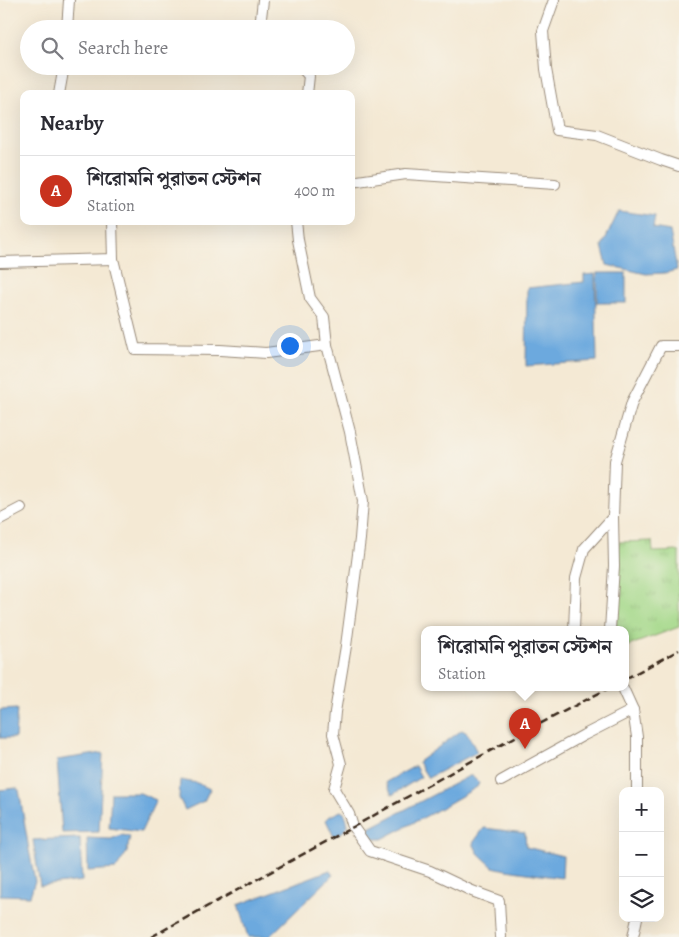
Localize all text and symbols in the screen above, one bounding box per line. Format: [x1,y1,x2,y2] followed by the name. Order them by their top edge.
[20,20,355,75] search box
[38,34,66,62] icon: search
[78,35,168,61] text: Search here
[40,109,103,137] text: Nearby
[87,166,261,192] text: শিরোমনি পুরাতন স্টেশন
[51,180,61,202] text: A
[294,180,335,202] text: 400 m
[87,195,135,217] text: Station
[277,333,303,359] your location
[421,626,629,691] popup
[438,634,612,660] text: শিরোমনি পুরাতন স্টেশন
[438,663,486,685] text: Station
[509,708,541,749] pin: A
[619,787,664,922] map controls
[619,787,664,832] button: +
[619,832,664,877] button: −
[619,877,664,922] button: layers

